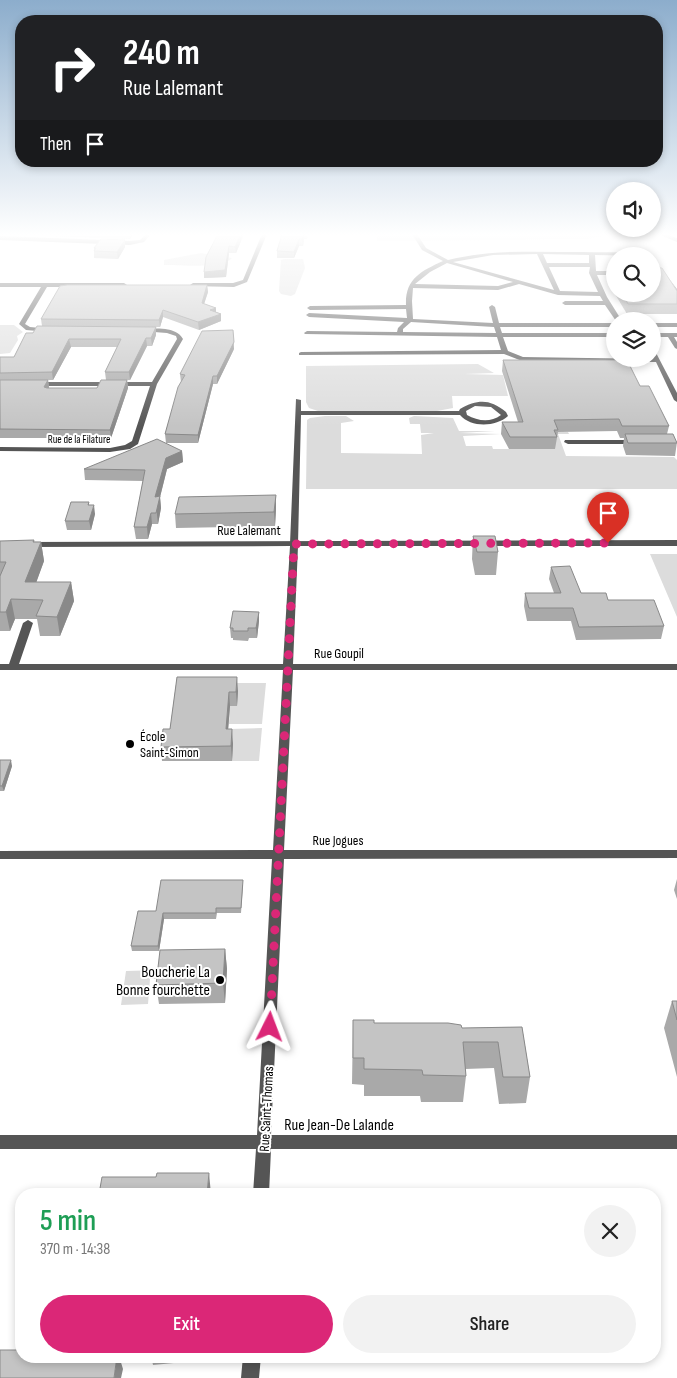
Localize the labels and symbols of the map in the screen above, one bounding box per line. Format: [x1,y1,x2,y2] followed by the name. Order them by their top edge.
[48,433,110,446] street label: Rue de la Filature
[587,492,629,543] pin
[217,522,281,539] street label: Rue Lalemant
[314,645,364,662] street label: Rue Goupil
[140,728,199,761] place label: École Saint-Simon
[124,738,136,750] marker: École Saint-Simon
[313,832,363,849] street label: Rue Jogues
[116,963,210,1000] place label: Boucherie La Bonne fourchette
[214,974,226,986] marker: Boucherie La Bonne fourchette
[243,1000,295,1052] position arrow
[256,1066,277,1152] street label: Rue Saint-Thomas
[284,1116,394,1135] street label: Rue Jean-De Lalande

